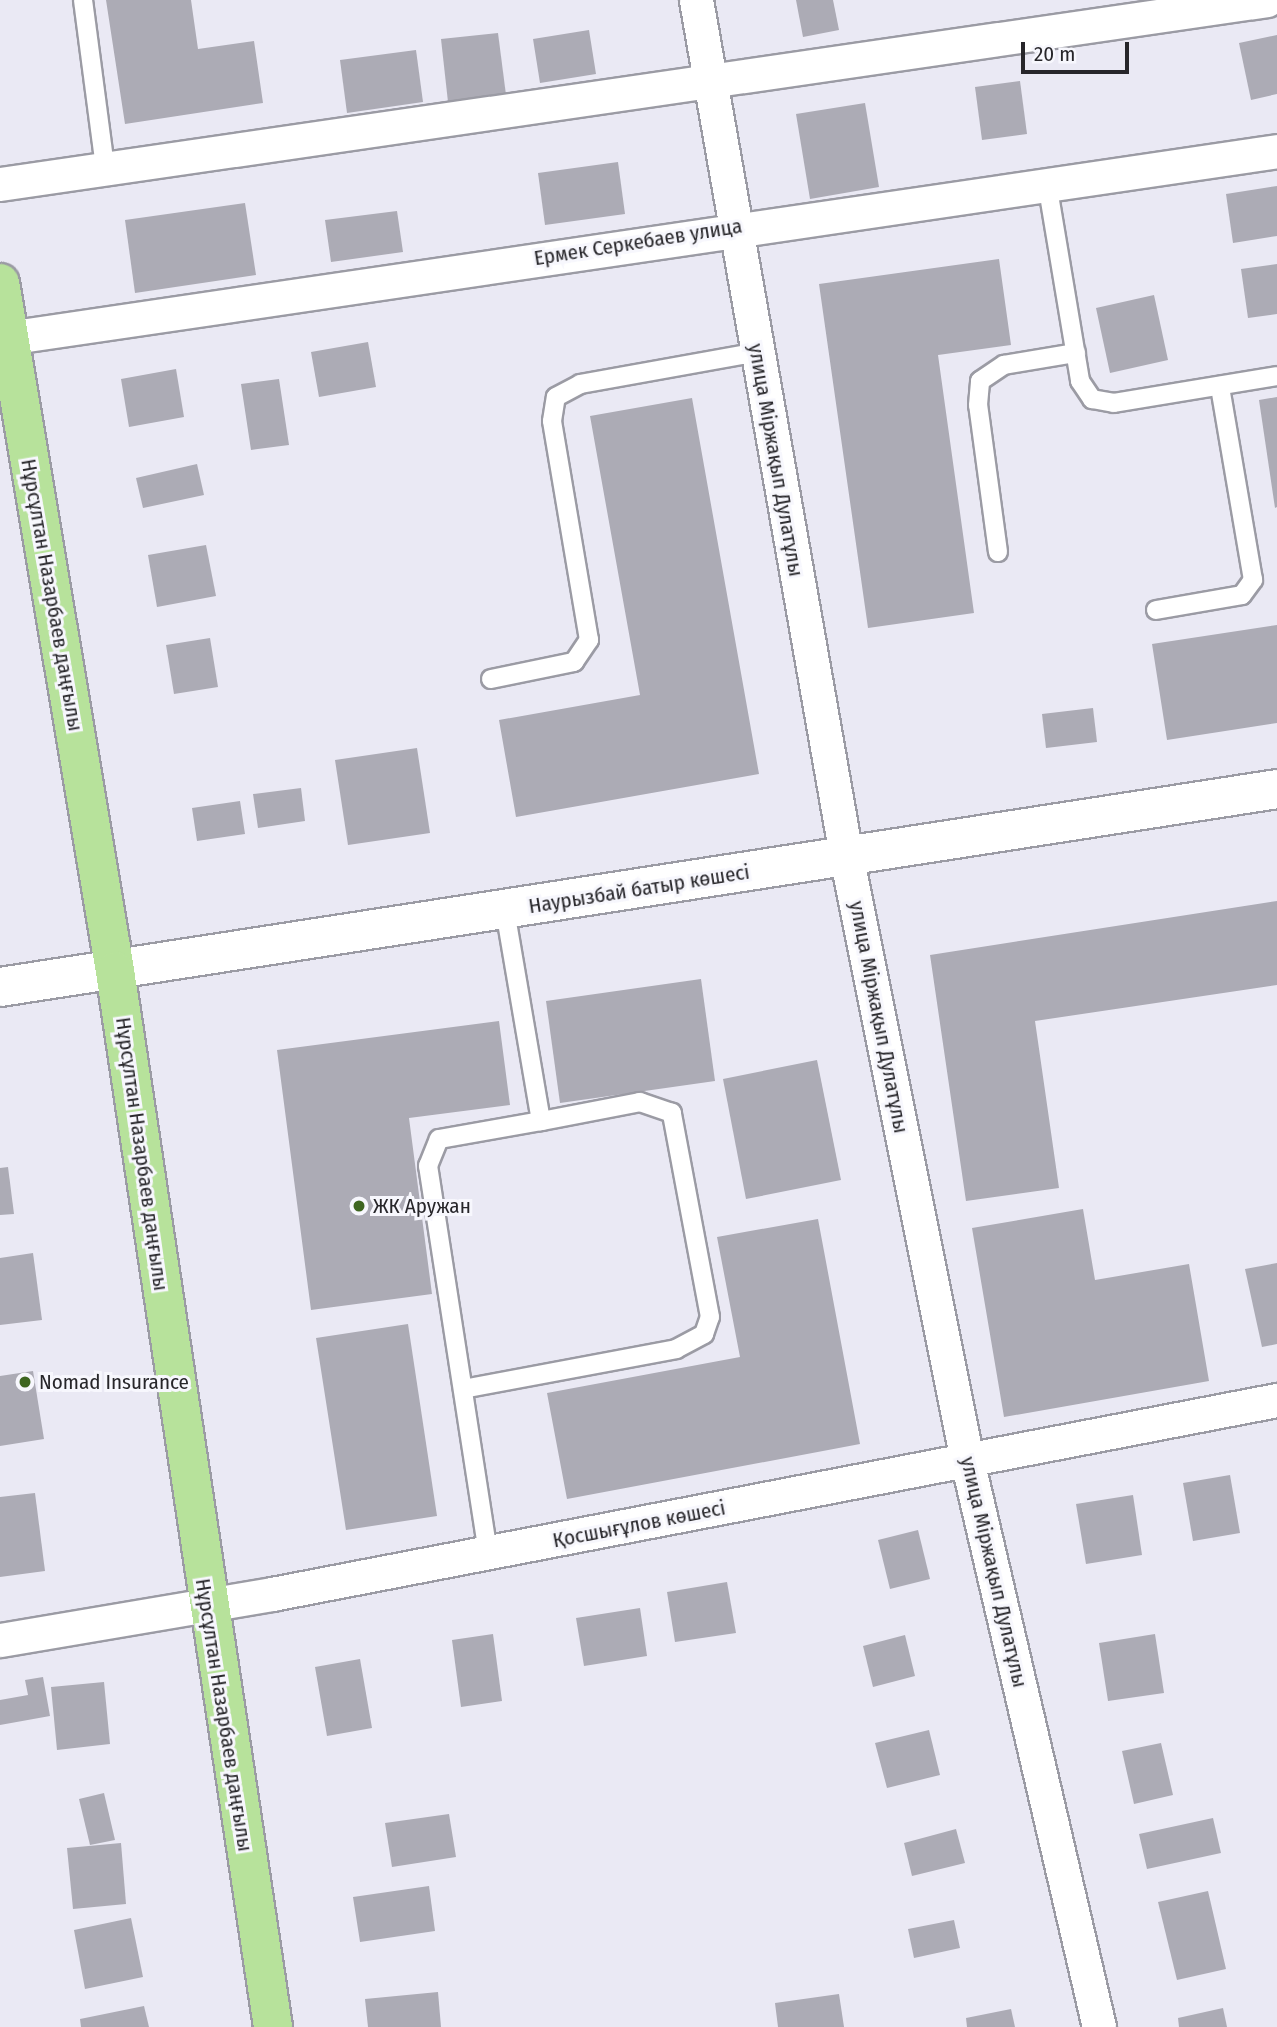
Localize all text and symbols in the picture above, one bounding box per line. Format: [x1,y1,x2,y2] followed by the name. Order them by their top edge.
[1025,28,1134,72] scale bar
[1034,41,1075,67] text: 20 m
[532,213,744,271] street label: Ермек Серкебаев улица
[743,342,809,578] street label: улица Міржақып Дулатұлы
[16,457,88,733] street label: Нұрсұлтан Назарбаев даңғылы
[527,859,751,919] street label: Наурызбай батыр көшесі
[844,899,914,1135] street label: улица Міржақып Дулатұлы
[110,1016,174,1292] street label: Нұрсұлтан Назарбаев даңғылы
[373,1193,471,1219] place label: ЖК Аружан
[351,1198,367,1214] marker: ЖК Аружан
[39,1369,189,1395] place label: Nomad Insurance
[17,1374,33,1390] marker: Nomad Insurance
[955,1454,1033,1690] street label: улица Міржақып Дулатұлы
[551,1495,727,1553] street label: Қосшығұлов көшесі
[190,1577,258,1853] street label: Нұрсұлтан Назарбаев даңғылы

